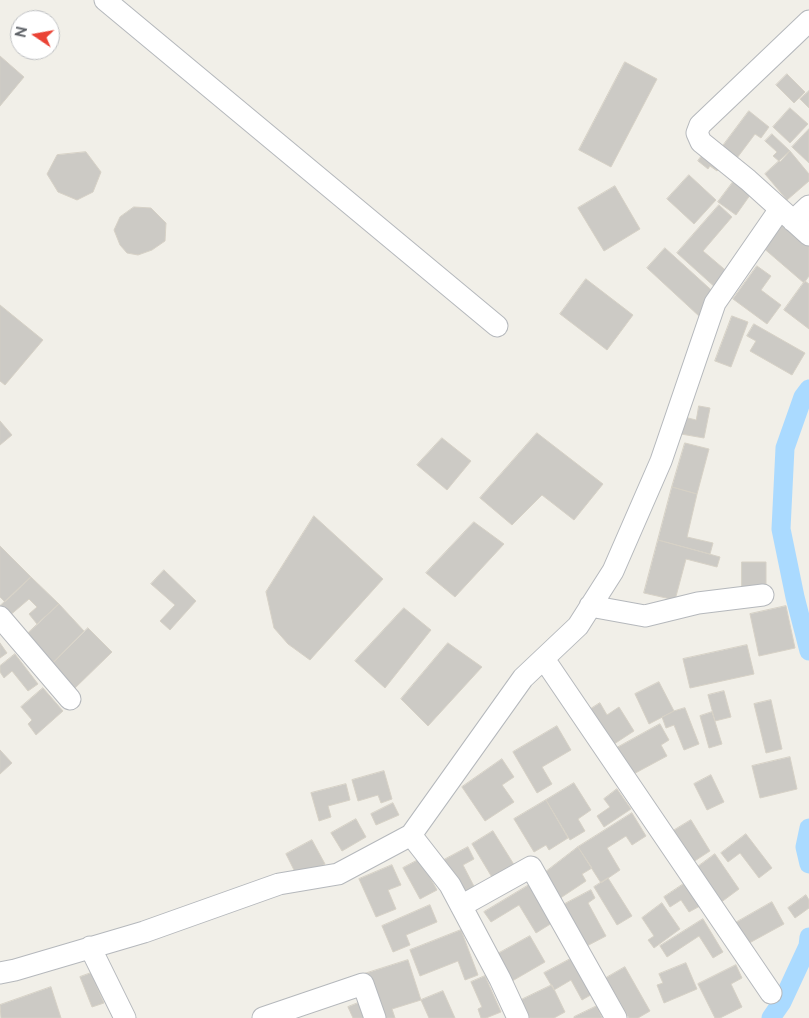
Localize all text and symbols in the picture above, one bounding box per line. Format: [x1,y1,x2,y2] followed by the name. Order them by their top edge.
[10,10,60,60] north arrow
[12,25,30,39] text: N

